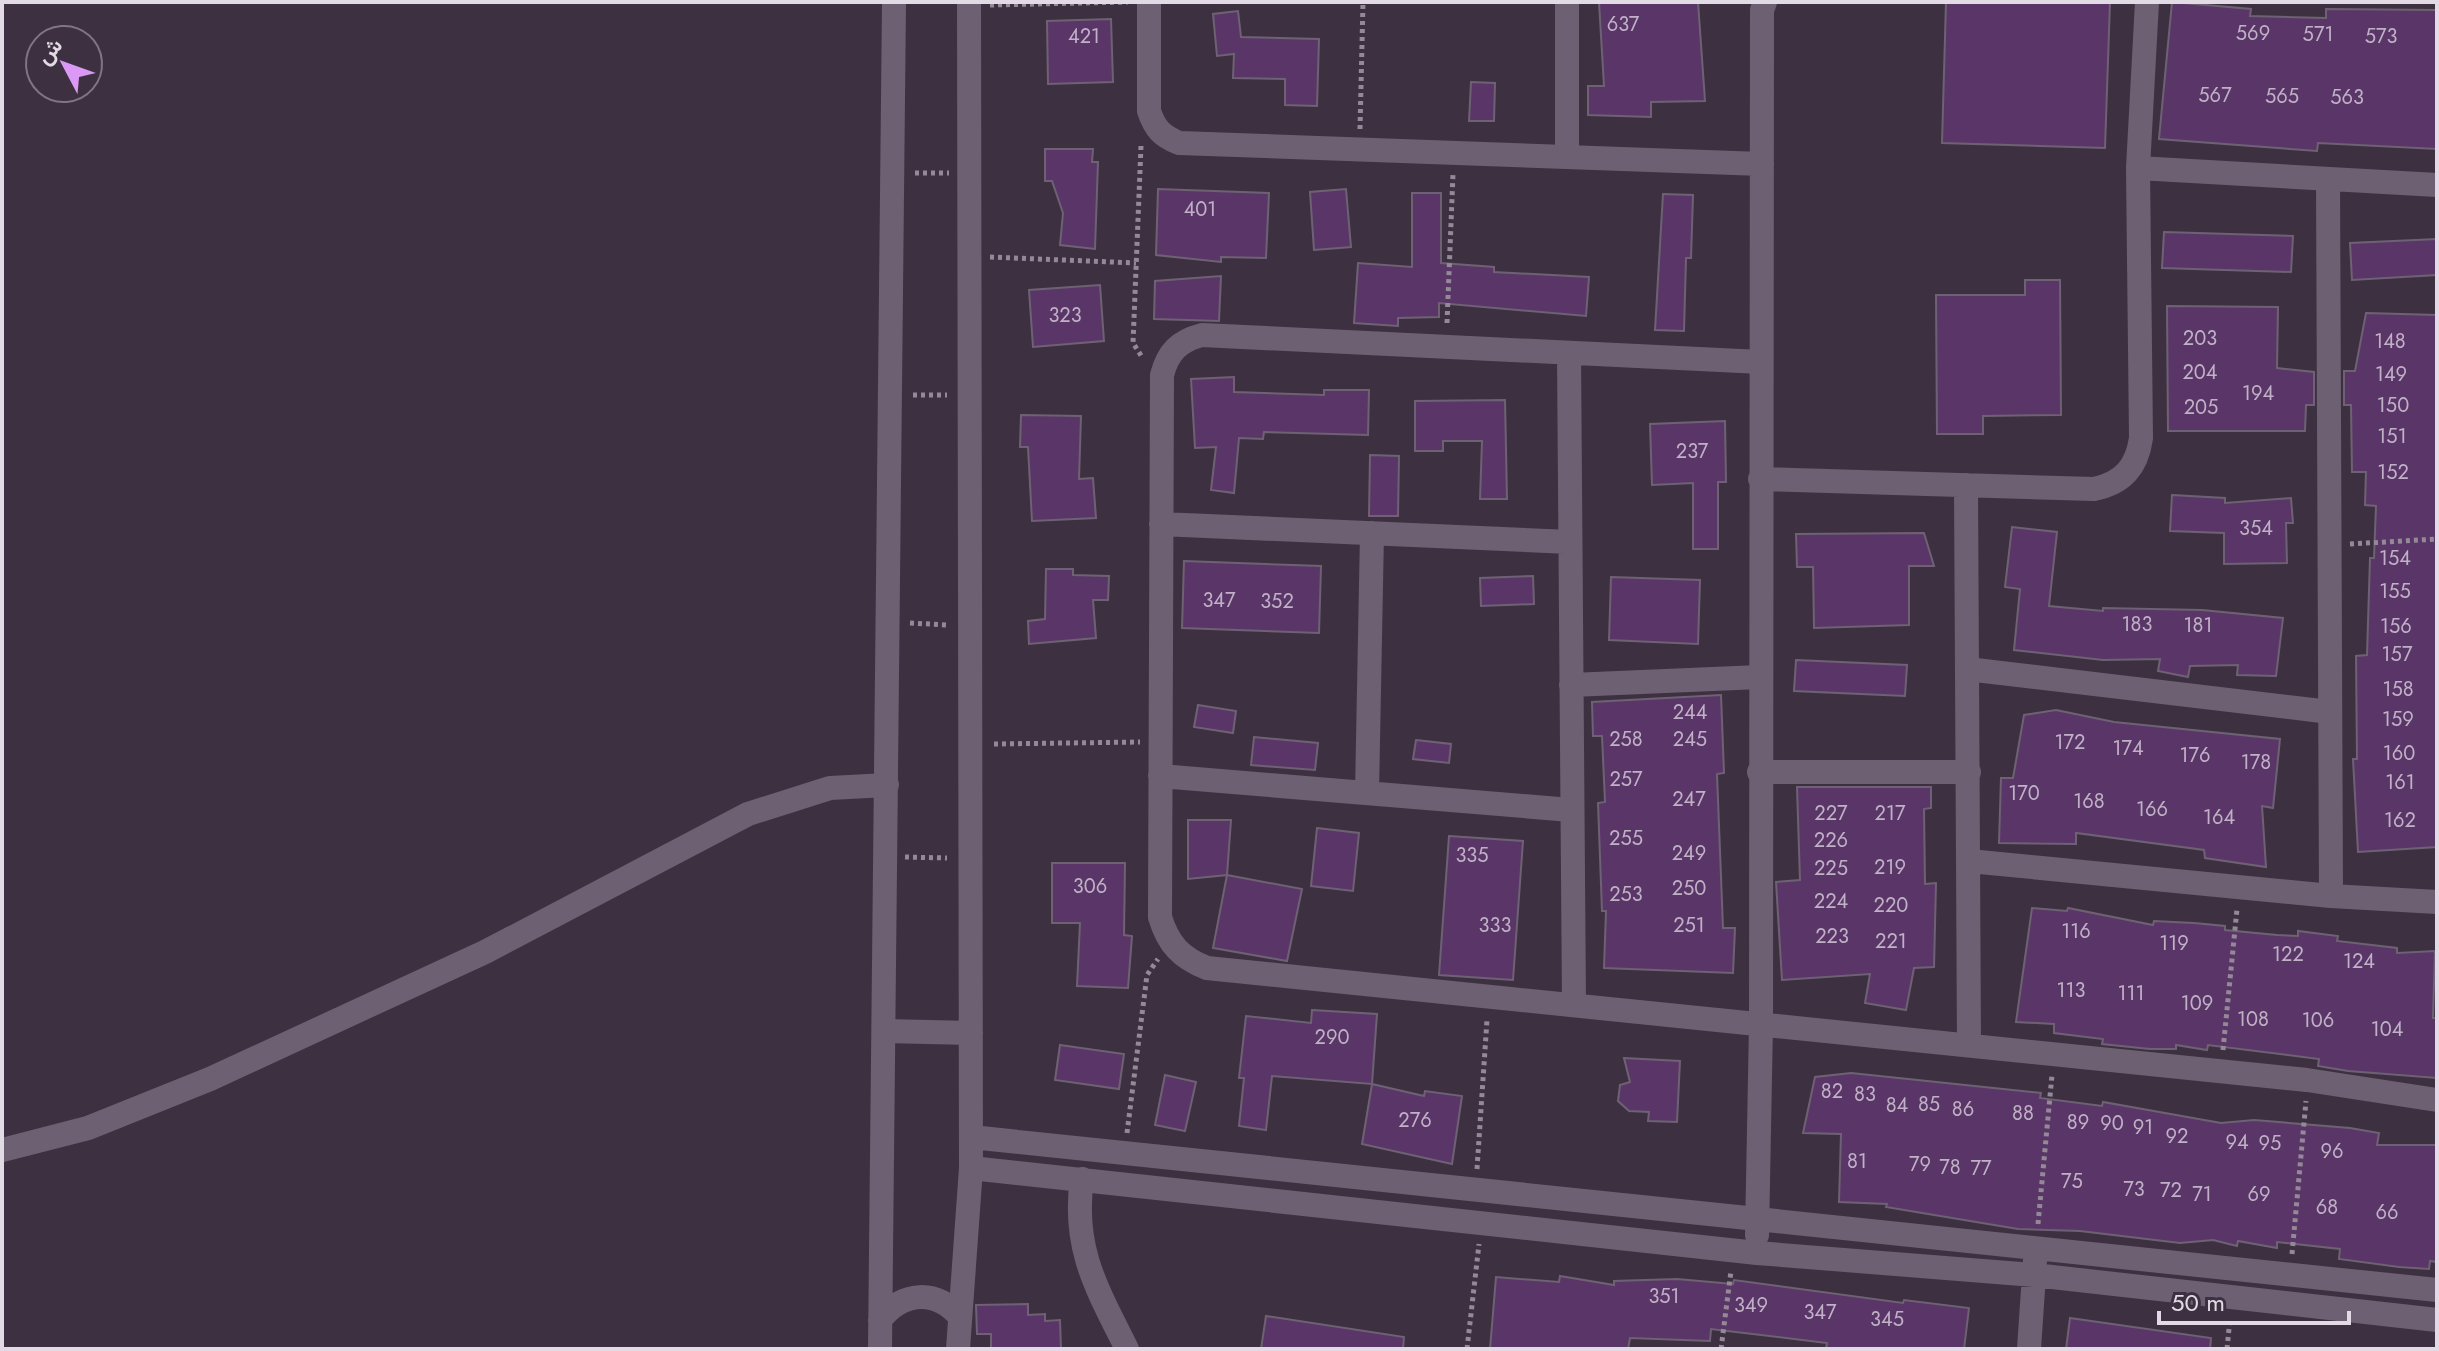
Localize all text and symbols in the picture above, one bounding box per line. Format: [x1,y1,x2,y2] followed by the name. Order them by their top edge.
[1607,10,1640,39] house number: 637
[2236,19,2270,48] house number: 569
[2303,20,2333,49] house number: 571
[1068,22,1100,51] house number: 421
[2365,22,2397,51] house number: 573
[24,24,104,104] north arrow
[28,30,70,71] text: ش
[2198,81,2232,110] house number: 567
[2265,82,2299,111] house number: 565
[2330,83,2364,112] house number: 563
[1184,195,1216,224] house number: 401
[1048,301,1082,330] house number: 323
[2183,324,2217,353] house number: 203
[2374,327,2406,356] house number: 148
[2182,358,2218,387] house number: 204
[2375,360,2407,389] house number: 149
[2242,379,2274,408] house number: 194
[2377,391,2409,420] house number: 150
[2184,393,2218,422] house number: 205
[2377,422,2407,451] house number: 151
[1676,437,1709,466] house number: 237
[2377,458,2409,487] house number: 152
[2239,514,2273,543] house number: 354
[2379,544,2411,573] house number: 154
[2379,577,2411,606] house number: 155
[1202,586,1236,615] house number: 347
[1260,587,1294,616] house number: 352
[2122,610,2152,639] house number: 183
[2184,611,2212,640] house number: 181
[2380,612,2412,641] house number: 156
[2382,640,2413,669] house number: 157
[2382,675,2414,704] house number: 158
[1673,698,1708,727] house number: 244
[2382,705,2414,734] house number: 159
[1609,725,1643,754] house number: 258
[1673,725,1707,754] house number: 245
[2055,728,2085,757] house number: 172
[2112,734,2144,763] house number: 174
[2383,739,2415,768] house number: 160
[2179,741,2211,770] house number: 176
[2241,748,2271,777] house number: 178
[1609,765,1643,794] house number: 257
[2385,768,2415,797] house number: 161
[2008,779,2040,808] house number: 170
[1672,785,1706,814] house number: 247
[2073,787,2105,816] house number: 168
[2136,795,2168,824] house number: 166
[1814,799,1848,828] house number: 227
[1875,799,1906,828] house number: 217
[2203,803,2235,832] house number: 164
[2384,806,2416,835] house number: 162
[1609,824,1643,853] house number: 255
[1814,826,1848,855] house number: 226
[1672,839,1706,868] house number: 249
[1455,841,1489,870] house number: 335
[1874,853,1906,882] house number: 219
[1814,854,1848,883] house number: 225
[1073,872,1107,901] house number: 306
[1672,874,1706,903] house number: 250
[1609,880,1643,909] house number: 253
[1814,887,1849,916] house number: 224
[1874,891,1908,920] house number: 220
[1479,911,1511,940] house number: 333
[1673,911,1705,940] house number: 251
[2061,917,2091,946] house number: 116
[1815,922,1849,951] house number: 223
[1875,927,1907,956] house number: 221
[2159,929,2189,958] house number: 119
[2272,940,2304,969] house number: 122
[2343,947,2375,976] house number: 124
[2057,976,2086,1005] house number: 113
[2118,979,2145,1008] house number: 111
[2181,989,2213,1018] house number: 109
[2237,1005,2269,1034] house number: 108
[2302,1006,2334,1035] house number: 106
[2371,1015,2404,1044] house number: 104
[1315,1023,1349,1052] house number: 290
[1821,1077,1843,1106] house number: 82
[1854,1080,1876,1109] house number: 83
[1918,1090,1940,1119] house number: 85
[1886,1091,1909,1120] house number: 84
[1952,1095,1974,1124] house number: 86
[2012,1099,2034,1128] house number: 88
[1398,1106,1432,1135] house number: 276
[2067,1108,2089,1137] house number: 89
[2100,1109,2124,1138] house number: 90
[2133,1113,2153,1142] house number: 91
[2166,1122,2188,1151] house number: 92
[2225,1128,2249,1157] house number: 94
[2259,1129,2281,1158] house number: 95
[2320,1137,2344,1166] house number: 96
[1847,1147,1867,1176] house number: 81
[1909,1150,1931,1179] house number: 79
[1939,1153,1961,1182] house number: 78
[1971,1154,1992,1183] house number: 77
[2061,1167,2083,1196] house number: 75
[2123,1175,2145,1204] house number: 73
[2160,1176,2182,1205] house number: 72
[2192,1180,2212,1209] house number: 71
[2247,1180,2271,1209] house number: 69
[2316,1193,2338,1222] house number: 68
[2375,1198,2399,1227] house number: 66
[2159,1275,2349,1325] scale bar
[1648,1282,1680,1311] house number: 351
[2171,1285,2225,1320] text: 50 m
[1734,1291,1768,1320] house number: 349
[1803,1298,1837,1327] house number: 347
[1870,1305,1904,1334] house number: 345

